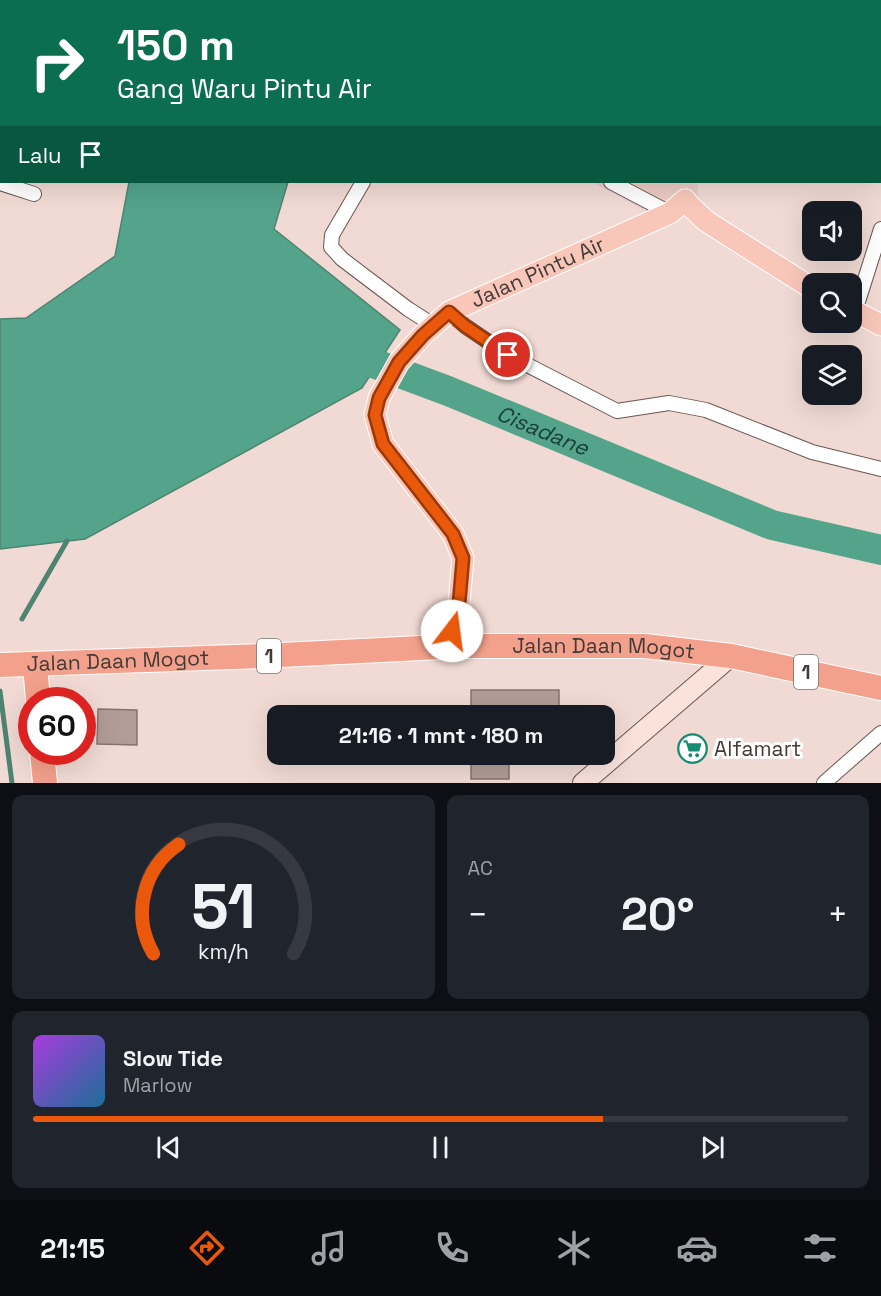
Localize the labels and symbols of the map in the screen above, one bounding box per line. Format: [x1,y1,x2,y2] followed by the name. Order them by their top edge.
[466,230,609,314] street label: Jalan Pintu Air
[482,329,533,380] pin
[493,399,594,462] water label: Cisadane
[420,599,484,663] position arrow
[512,632,696,665] street label: Jalan Daan Mogot
[257,639,281,673] road number: 1
[26,644,210,677] street label: Jalan Daan Mogot
[794,655,818,689] road number: 1
[18,687,96,765] speed limit sign: 60
[677,733,709,765] supermarket icon: Alfamart
[714,735,801,762] place label: Alfamart

